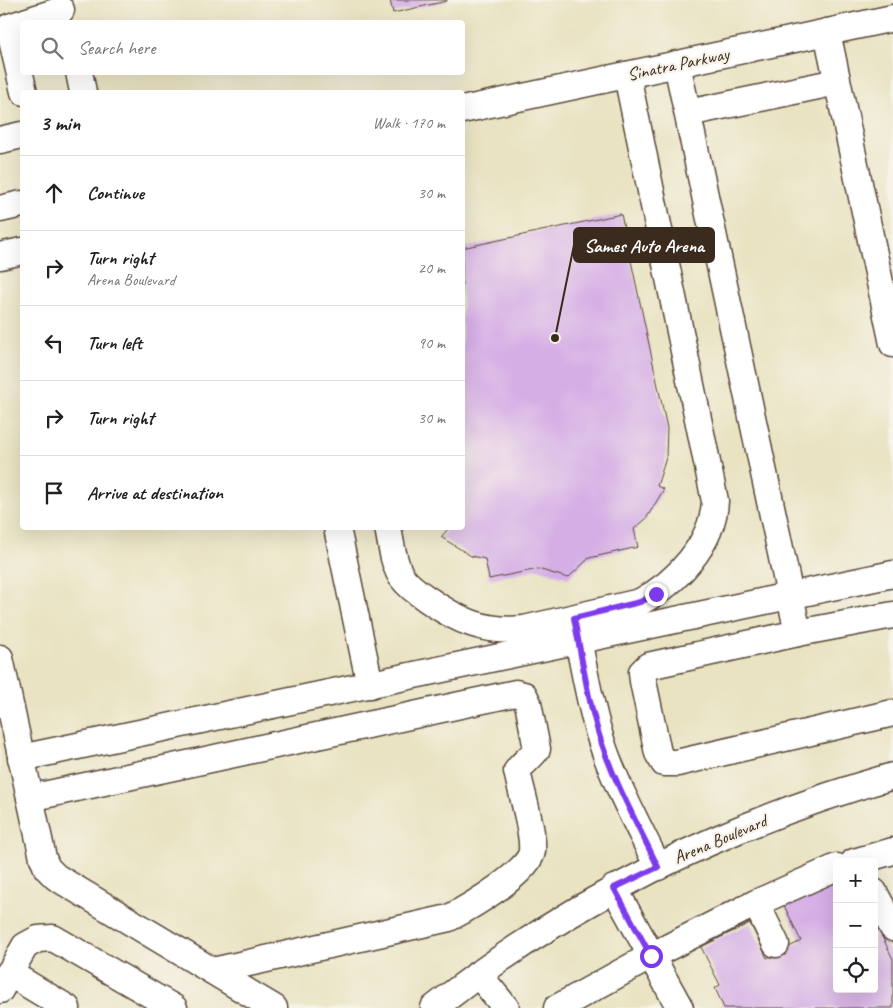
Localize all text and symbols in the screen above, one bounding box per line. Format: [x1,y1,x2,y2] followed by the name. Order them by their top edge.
[20,20,465,75] search box
[38,34,66,62] icon: search
[78,36,155,60] text: Search here
[625,42,733,85] street label: Sinatra Parkway
[40,110,80,136] text: 3 min
[373,113,445,133] text: Walk · 170 m
[40,179,68,207] icon: ahead
[87,181,144,205] text: Continue
[418,183,445,203] text: 30 m
[574,228,714,262] callout: Sames Auto Arena
[584,234,706,258] text: Sames Auto Arena
[87,246,154,270] text: Turn right
[40,254,68,282] icon: right
[418,258,445,278] text: 20 m
[87,270,175,290] text: Arena Boulevard
[40,329,68,357] icon: left
[87,331,142,355] text: Turn left
[418,333,445,353] text: 90 m
[40,404,68,432] icon: right
[87,406,154,430] text: Turn right
[418,408,445,428] text: 30 m
[40,479,68,507] icon: arrive
[87,481,223,505] text: Arrive at destination
[645,583,668,606] route end
[670,808,773,868] street label: Arena Boulevard
[833,858,878,993] map controls
[833,858,878,903] button: +
[833,903,878,948] button: −
[640,945,663,968] route start
[833,948,878,993] button: locate

